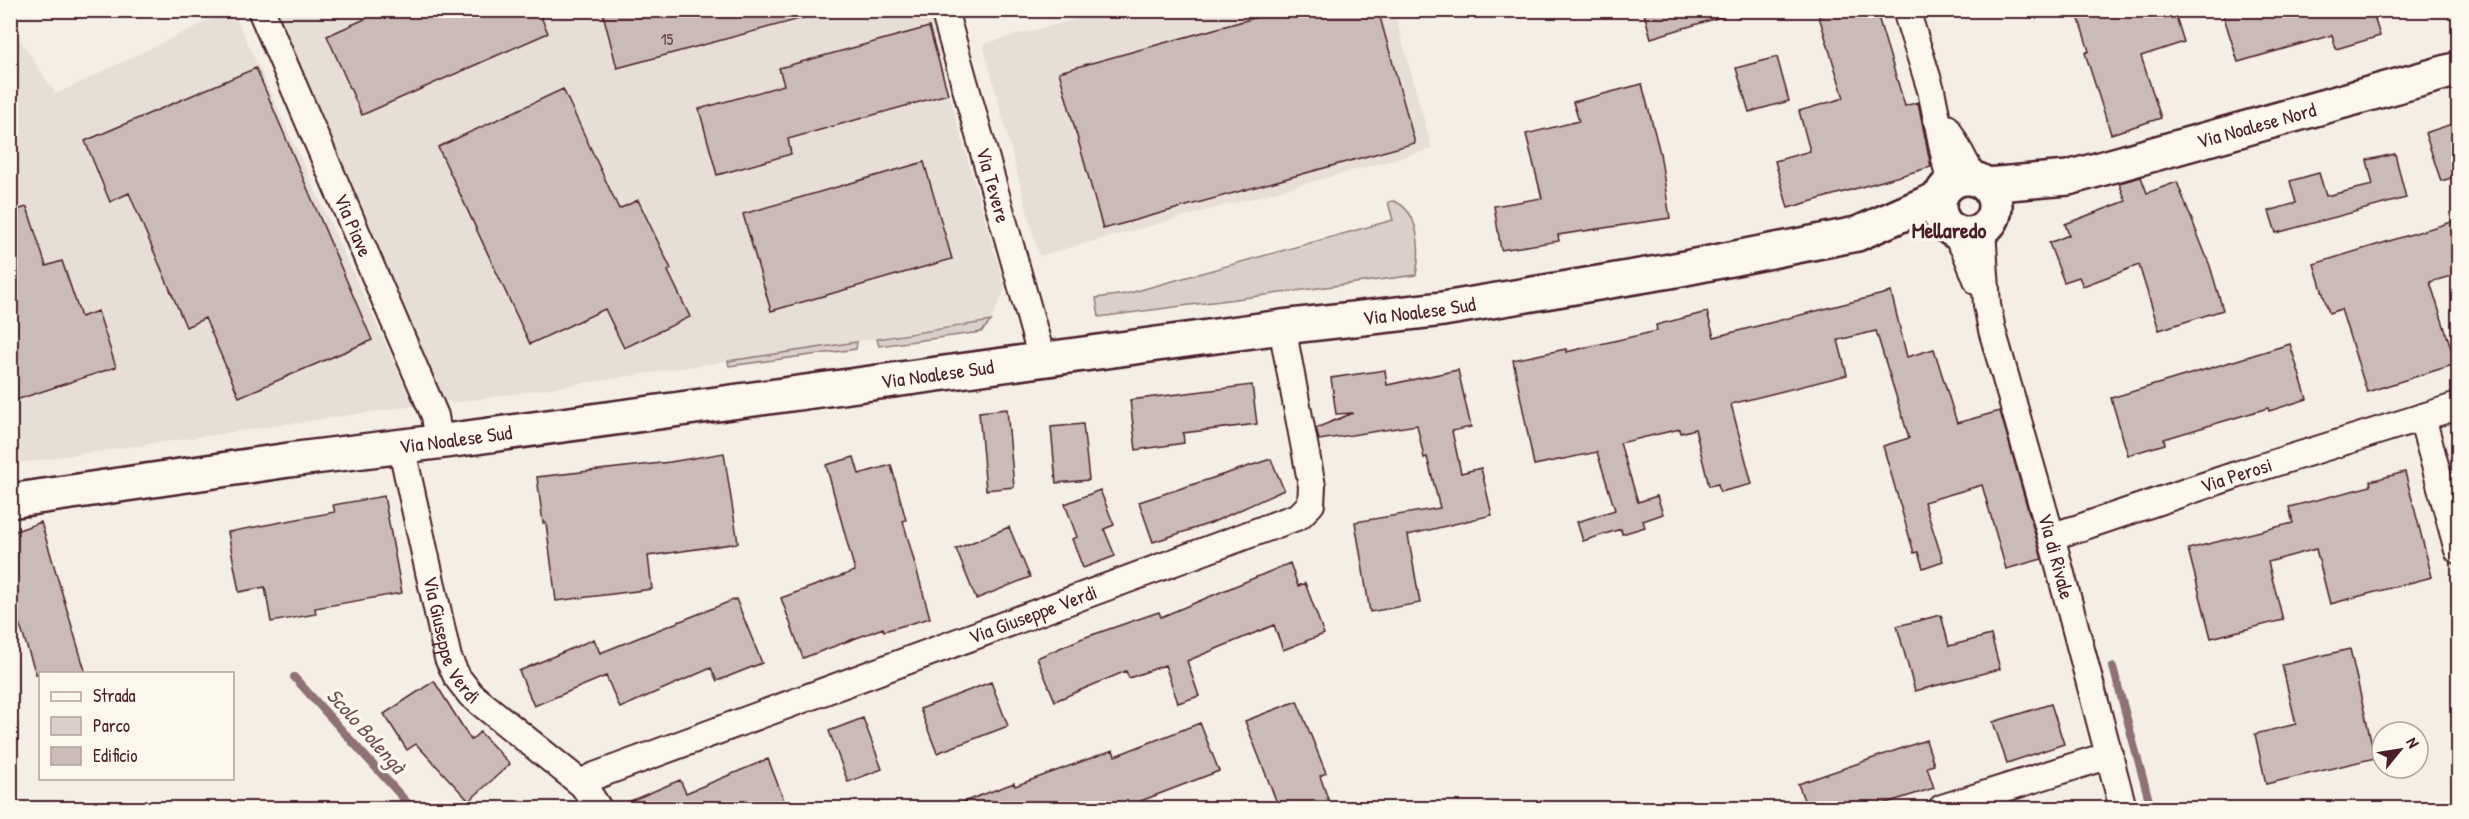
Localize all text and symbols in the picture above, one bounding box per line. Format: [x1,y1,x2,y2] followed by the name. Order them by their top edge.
[661,28,674,50] house number: 15
[2194,95,2319,154] street label: Via Noalese Nord
[970,144,1017,226] street label: Via Tevere
[328,189,379,261] street label: Via Piave
[1912,215,1986,245] district label: Mellaredo
[1361,290,1478,331] street label: Via Noalese Sud
[879,352,995,395] street label: Via Noalese Sud
[398,418,514,459] street label: Via Noalese Sud
[2197,451,2275,499] street label: Via Perosi
[2032,510,2081,602] street label: Via di Rivale
[417,573,486,710] street label: Via Giuseppe Verdi
[965,578,1101,650] street label: Via Giuseppe Verdi
[39,672,234,780] legend
[320,682,414,782] water label: Scolo Bolengà
[93,683,136,708] text: Strada
[93,713,130,738] text: Parco
[2370,720,2430,780] north arrow
[2401,733,2425,752] text: N
[93,743,137,768] text: Edificio

